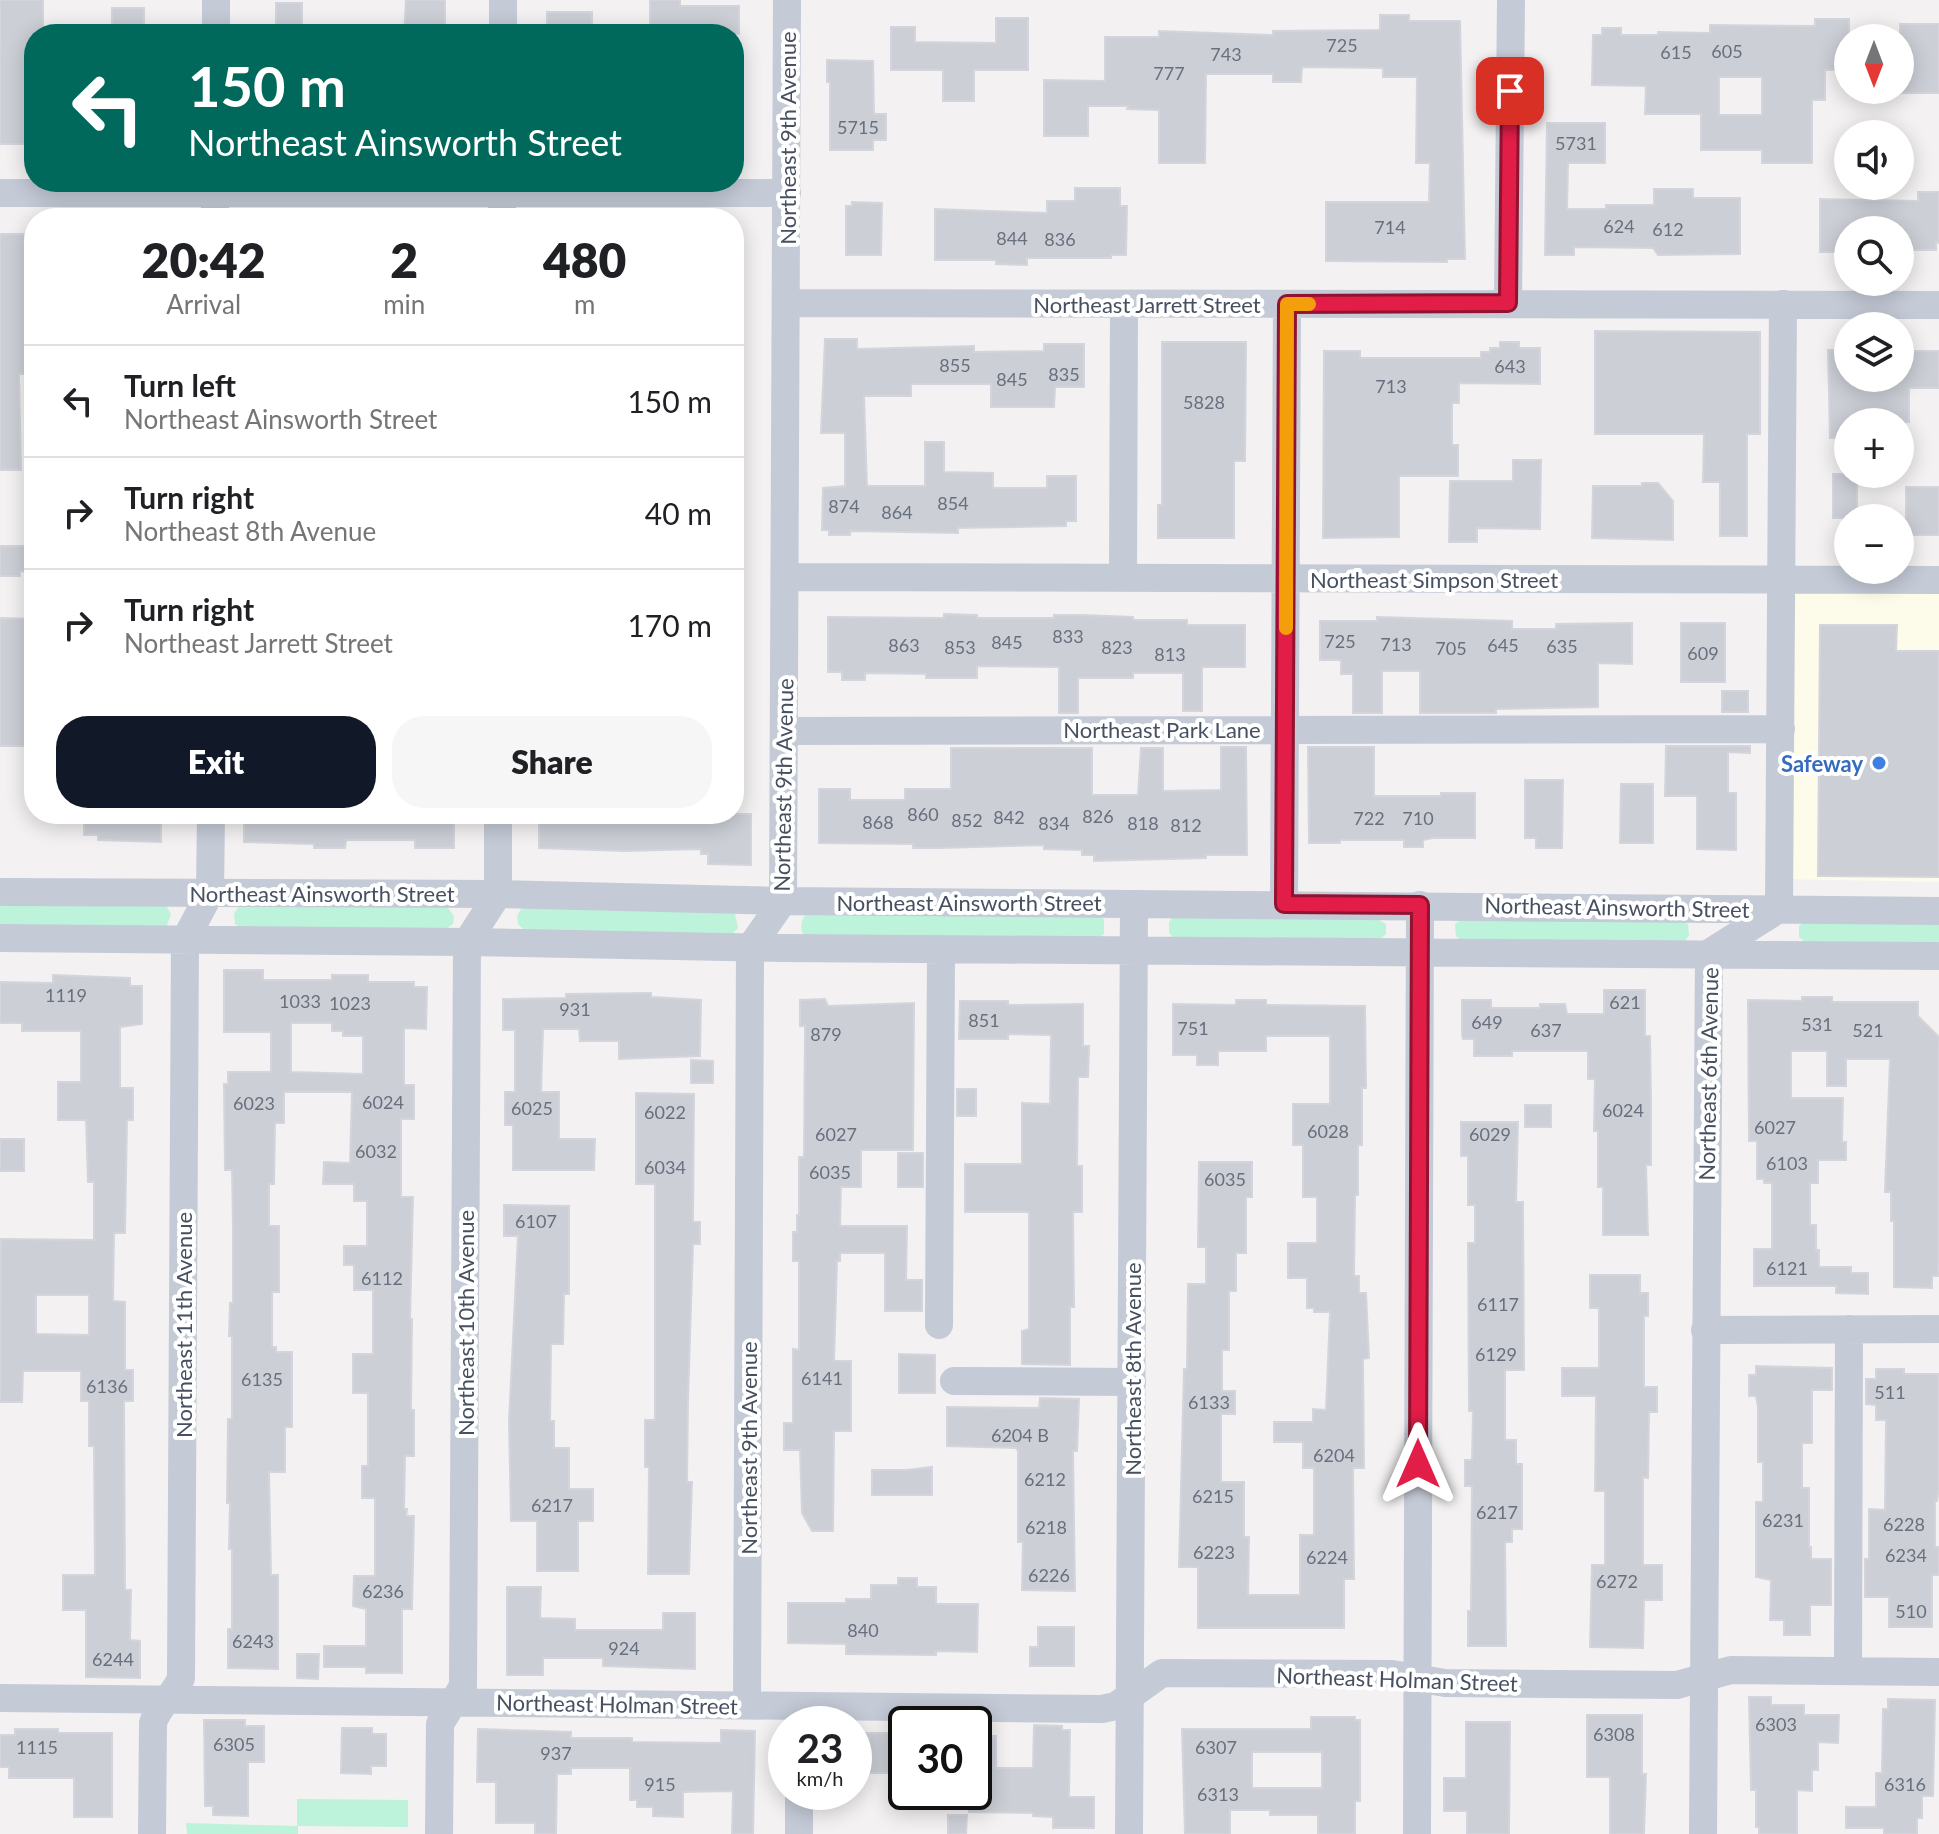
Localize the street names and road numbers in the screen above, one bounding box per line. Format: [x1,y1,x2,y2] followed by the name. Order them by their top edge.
[774,31,801,245] street label: Northeast 9th Avenue
[1033,291,1261,318] street label: Northeast Jarrett Street
[1310,566,1558,593] street label: Northeast Simpson Street
[768,678,798,892] street label: Northeast 9th Avenue
[1063,716,1261,743] street label: Northeast Park Lane
[189,880,455,907] street label: Northeast Ainsworth Street
[836,889,1102,916] street label: Northeast Ainsworth Street
[1484,891,1750,923] street label: Northeast Ainsworth Street
[1693,967,1723,1181] street label: Northeast 6th Avenue
[452,1210,479,1436] street label: Northeast 10th Avenue
[170,1212,197,1438] street label: Northeast 11th Avenue
[1119,1262,1146,1476] street label: Northeast 8th Avenue
[735,1341,762,1555] street label: Northeast 9th Avenue
[1276,1661,1518,1697] street label: Northeast Holman Street
[496,1688,738,1720] street label: Northeast Holman Street

